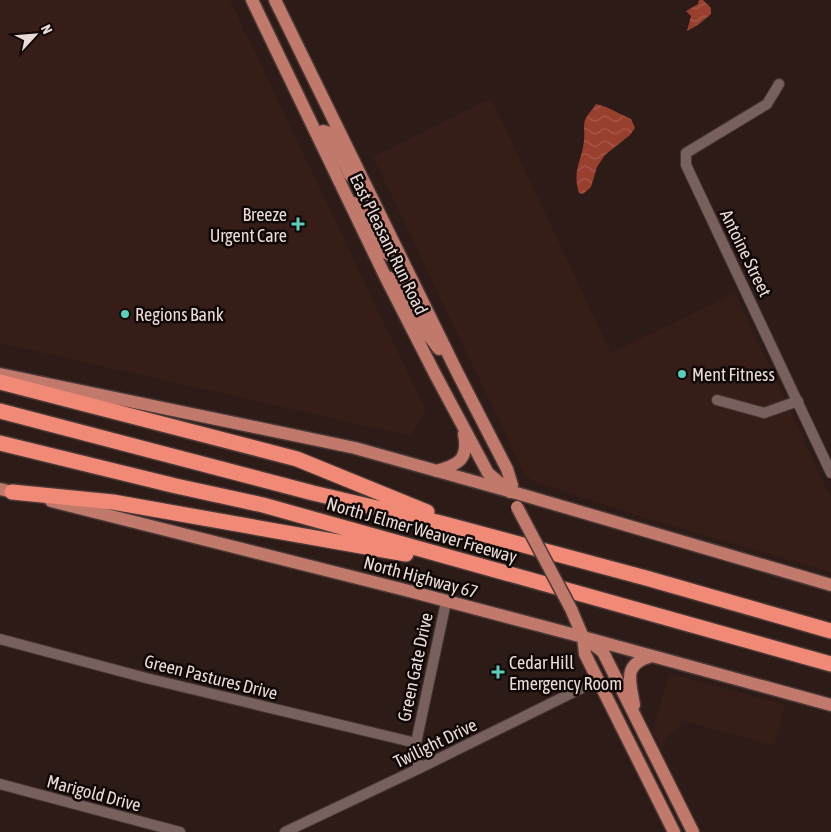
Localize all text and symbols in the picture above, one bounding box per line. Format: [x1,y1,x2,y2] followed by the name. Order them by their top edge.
[10,10,60,60] north arrow
[38,22,56,37] text: N
[346,170,432,318] street label: East Pleasant Run Road
[210,204,287,246] place label: Breeze Urgent Care
[716,206,776,300] street label: Antoine Street
[291,217,305,231] marker: Breeze Urgent Care
[135,304,224,325] place label: Regions Bank
[119,308,131,320] marker: Regions Bank
[692,364,775,385] place label: Ment Fitness
[676,368,688,380] marker: Ment Fitness
[324,493,520,567] street label: North J Elmer Weaver Freeway
[362,552,480,602] street label: North Highway 67
[393,611,437,723] street label: Green Gate Drive
[142,650,280,704] street label: Green Pastures Drive
[509,652,622,694] place label: Cedar Hill Emergency Room
[491,665,505,679] marker: Cedar Hill Emergency Room
[390,714,480,772] street label: Twilight Drive
[45,770,143,816] street label: Marigold Drive

